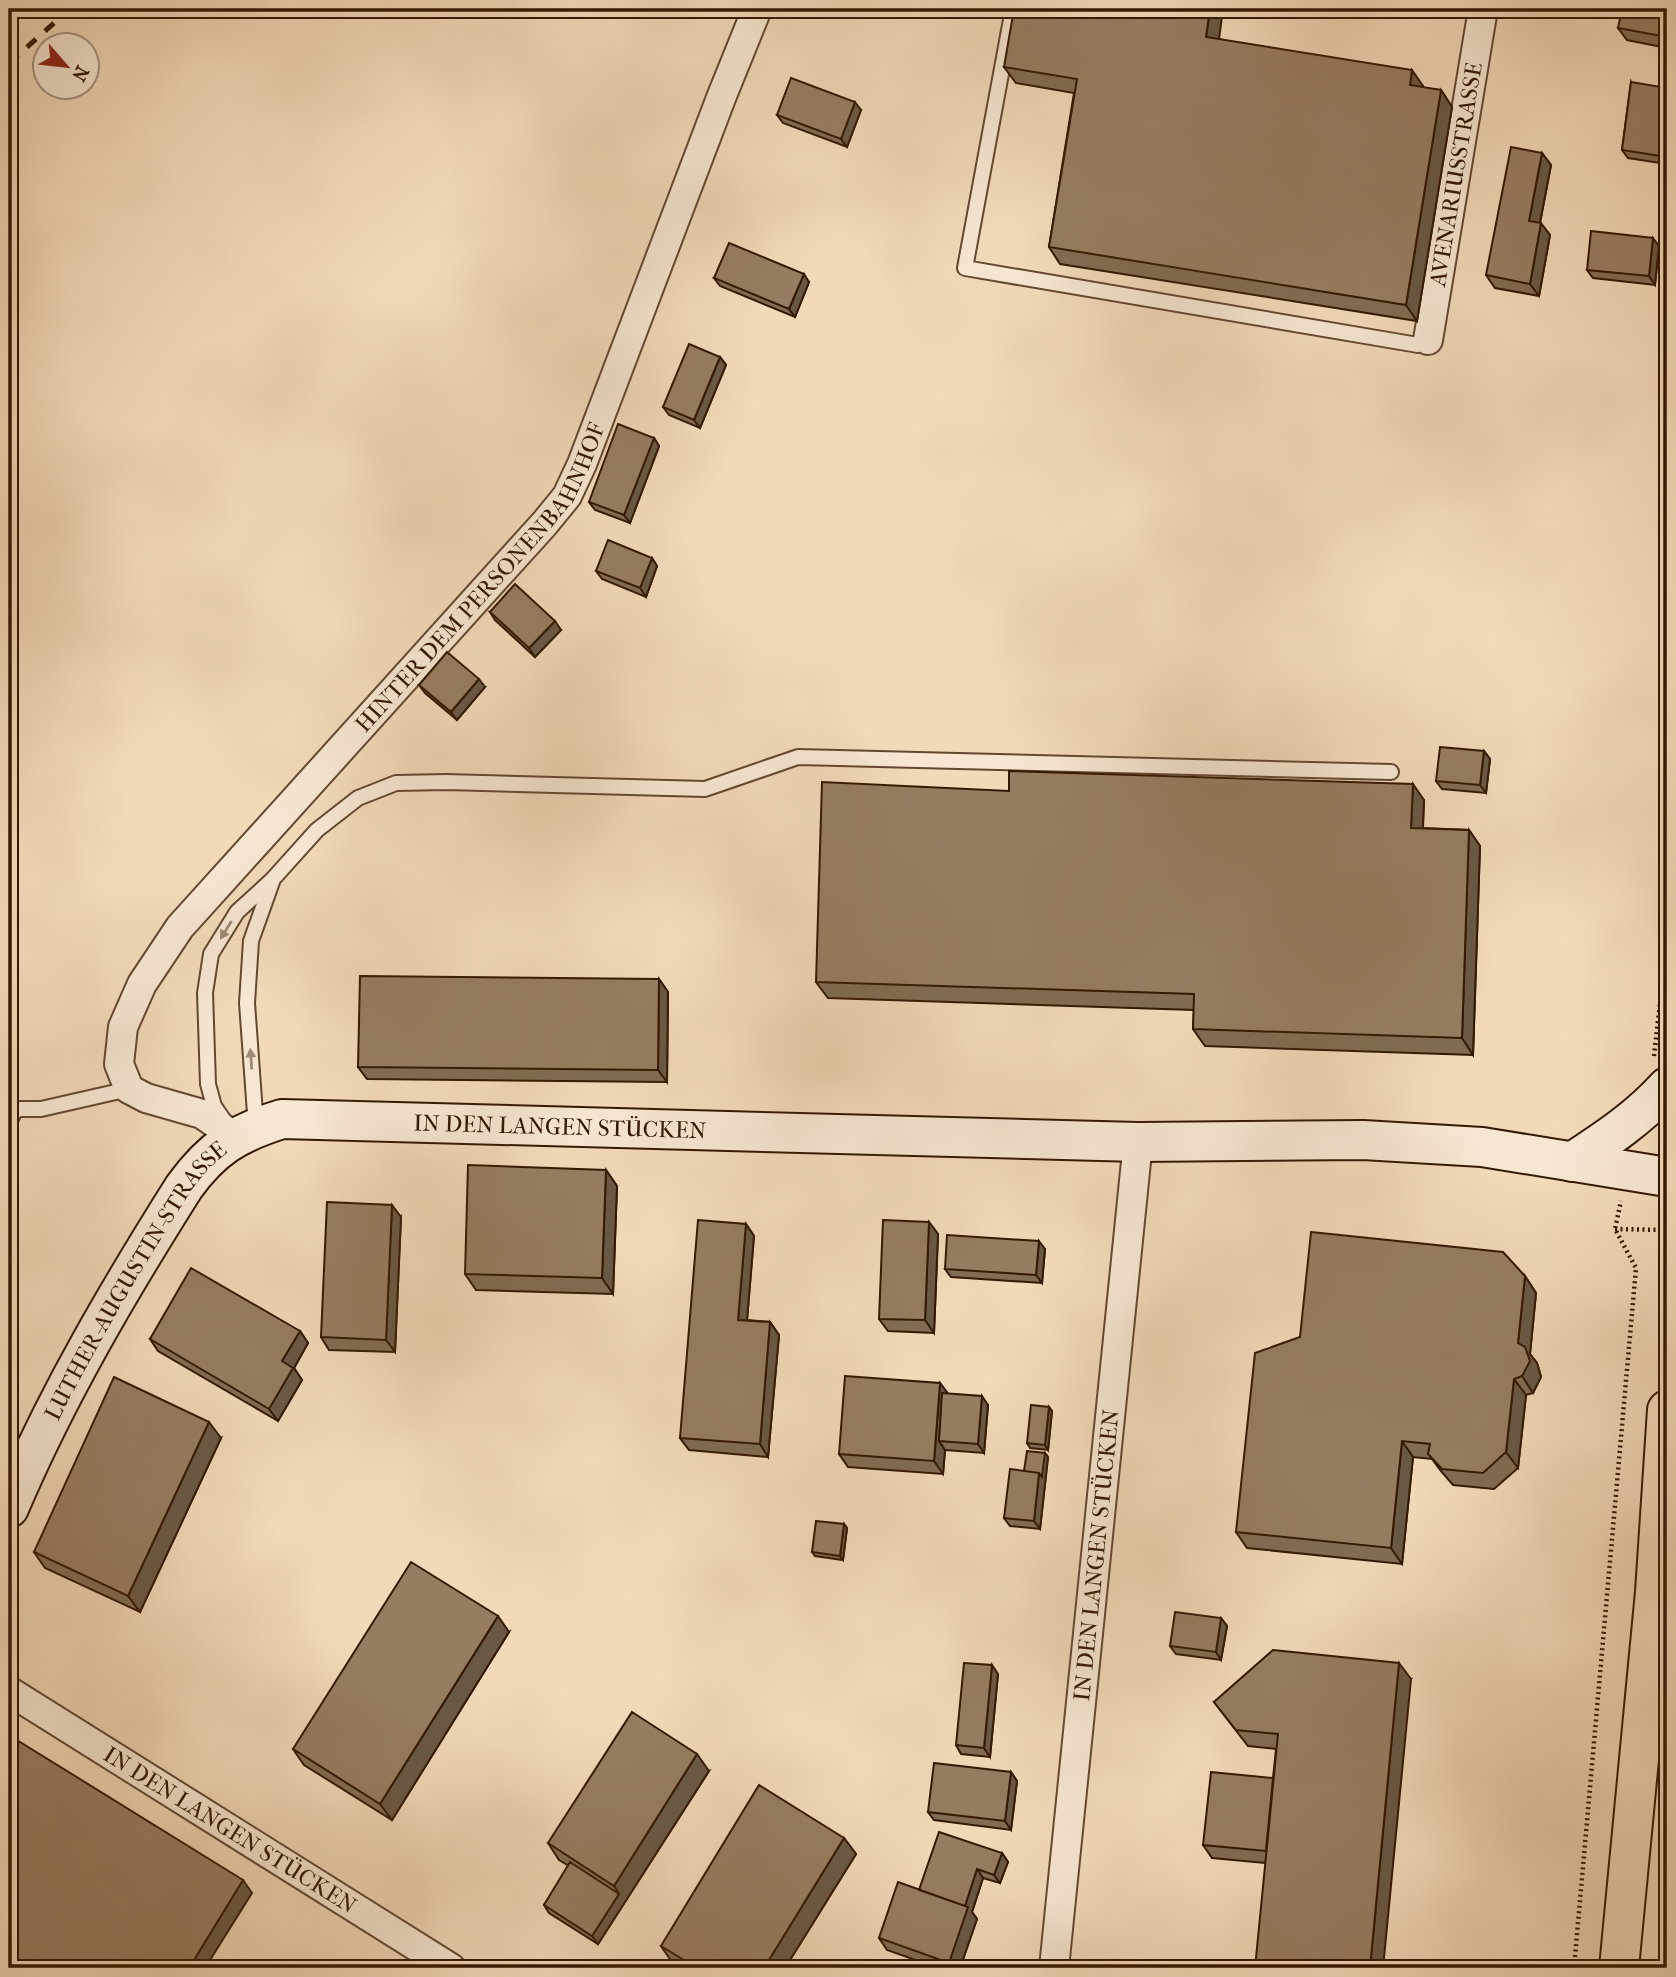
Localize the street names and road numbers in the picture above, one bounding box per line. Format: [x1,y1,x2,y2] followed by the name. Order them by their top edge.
[1423,60,1487,289] street label: AVENARIUSSTRASSE
[349,419,610,738] street label: HINTER DEM PERSONENBAHNHOF
[413,1109,707,1144] street label: IN DEN LANGEN STÜCKEN
[39,1135,232,1425] street label: LUTHER-AUGUSTIN-STRASSE
[1068,1408,1124,1702] street label: IN DEN LANGEN STÜCKEN
[99,1740,361,1919] street label: IN DEN LANGEN STÜCKEN

